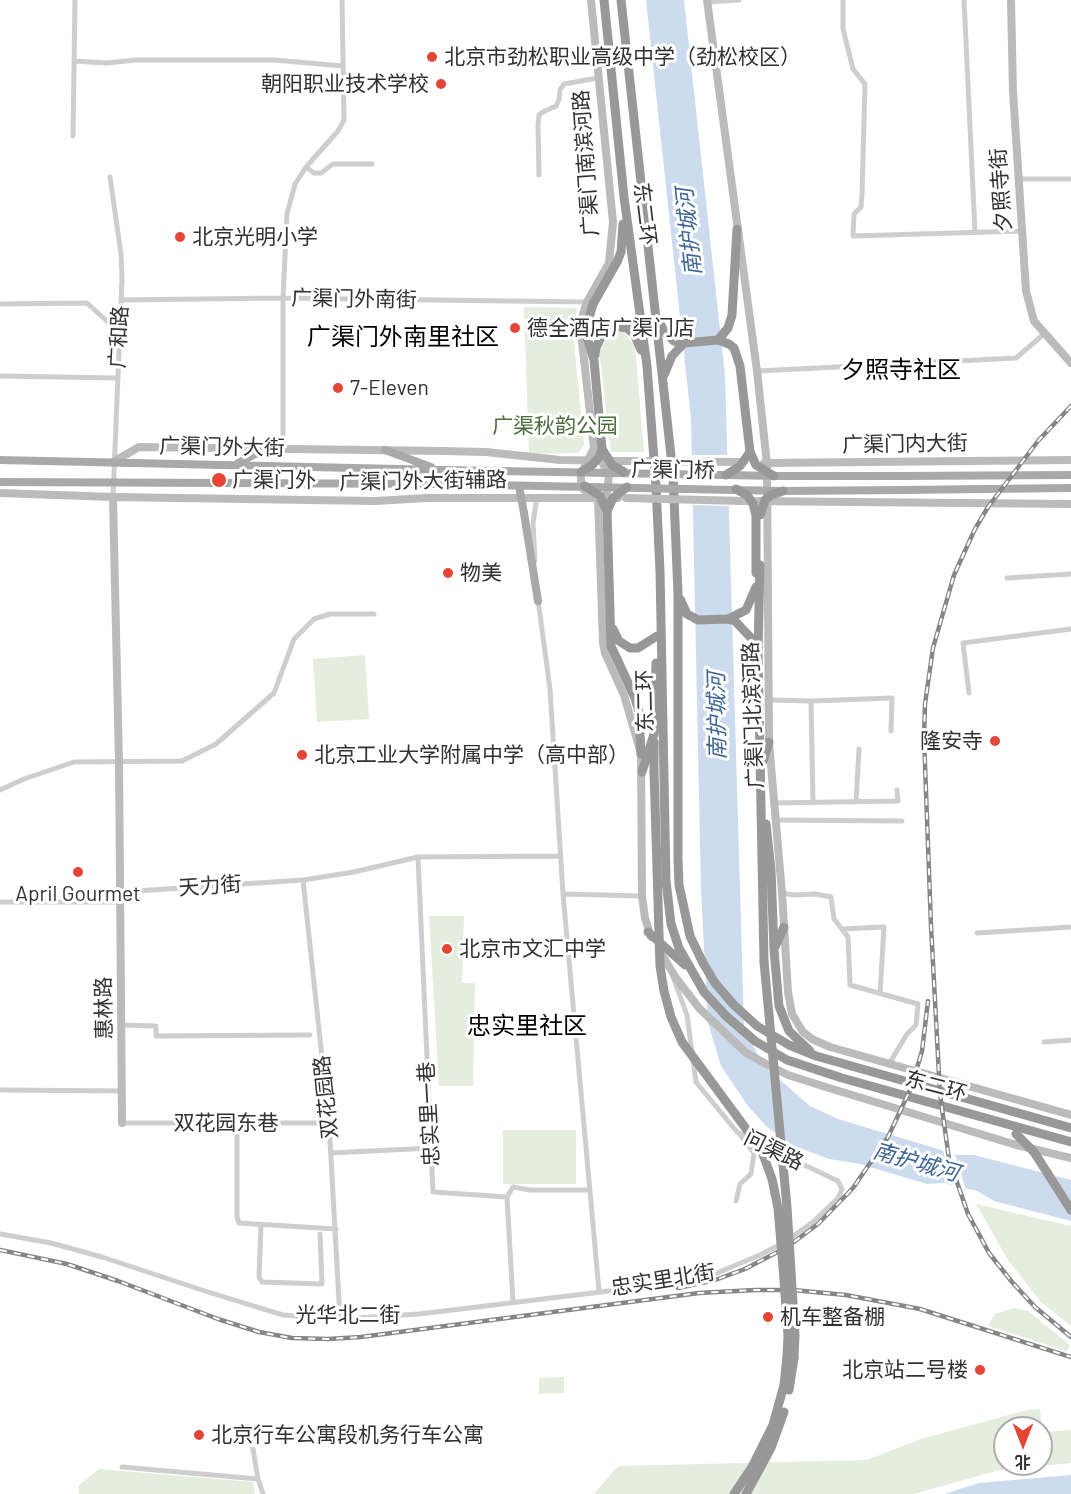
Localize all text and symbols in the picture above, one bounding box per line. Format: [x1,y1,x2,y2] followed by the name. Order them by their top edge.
[444,44,801,70] place label: 北京市劲松职业高级中学（劲松校区）
[425,50,439,64] marker: 北京市劲松职业高级中学（劲松校区）
[261,71,429,97] place label: 朝阳职业技术学校
[434,77,448,91] marker: 朝阳职业技术学校
[568,89,604,237] street label: 广渠门南滨河路
[986,147,1016,233] street label: 夕照寺街
[629,181,661,247] street label: 东二环
[671,187,707,277] water label: 南护城河
[192,224,318,250] place label: 北京光明小学
[173,230,187,244] marker: 北京光明小学
[291,285,417,313] street label: 广渠门外南街
[105,305,133,369] street label: 广和路
[527,315,695,341] place label: 德全酒店广渠门店
[508,321,522,335] marker: 德全酒店广渠门店
[307,323,499,351] district label: 广渠门外南里社区
[841,356,961,384] district label: 夕照寺社区
[350,375,429,401] place label: 7-Eleven
[331,381,345,395] marker: 7-Eleven
[492,413,618,439] park label: 广渠秋韵公园
[842,430,968,458] street label: 广渠门内大街
[159,433,285,461] street label: 广渠门外大街
[631,457,715,483] street label: 广渠门桥
[232,467,316,493] place label: 广渠门外
[339,467,507,495] street label: 广渠门外大街辅路
[210,471,228,489] marker: 广渠门外
[460,560,502,586] place label: 物美
[441,566,455,580] marker: 物美
[738,641,768,789] street label: 广渠门北滨河路
[632,669,658,733] street label: 东二环
[703,672,731,760] water label: 南护城河
[920,728,983,754] place label: 隆安寺
[988,734,1002,748] marker: 隆安寺
[314,742,629,768] place label: 北京工业大学附属中学（高中部）
[295,748,309,762] marker: 北京工业大学附属中学（高中部）
[71,865,85,879] marker: April Gourmet
[178,871,242,901] street label: 天力街
[15,881,141,907] place label: April Gourmet
[459,936,606,962] place label: 北京市文汇中学
[440,942,454,956] marker: 北京市文汇中学
[91,976,117,1040] street label: 惠林路
[467,1012,587,1040] district label: 忠实里社区
[309,1054,343,1140] street label: 双花园路
[414,1061,444,1167] street label: 忠实里一巷
[902,1066,970,1106] street label: 东二环
[174,1110,278,1136] street label: 双花园东巷
[740,1125,808,1175] street label: 问渠路
[870,1137,962,1187] water label: 南护城河
[609,1259,717,1301] street label: 忠实里北街
[296,1302,400,1328] street label: 光华北二街
[780,1304,885,1330] place label: 机车整备棚
[761,1310,775,1324] marker: 机车整备棚
[842,1357,968,1383] place label: 北京站二号楼
[973,1363,987,1377] marker: 北京站二号楼
[993,1416,1053,1476] north arrow
[211,1422,484,1448] place label: 北京行车公寓段机务行车公寓
[192,1428,206,1442] marker: 北京行车公寓段机务行车公寓
[1015,1453,1031,1472] text: 北

